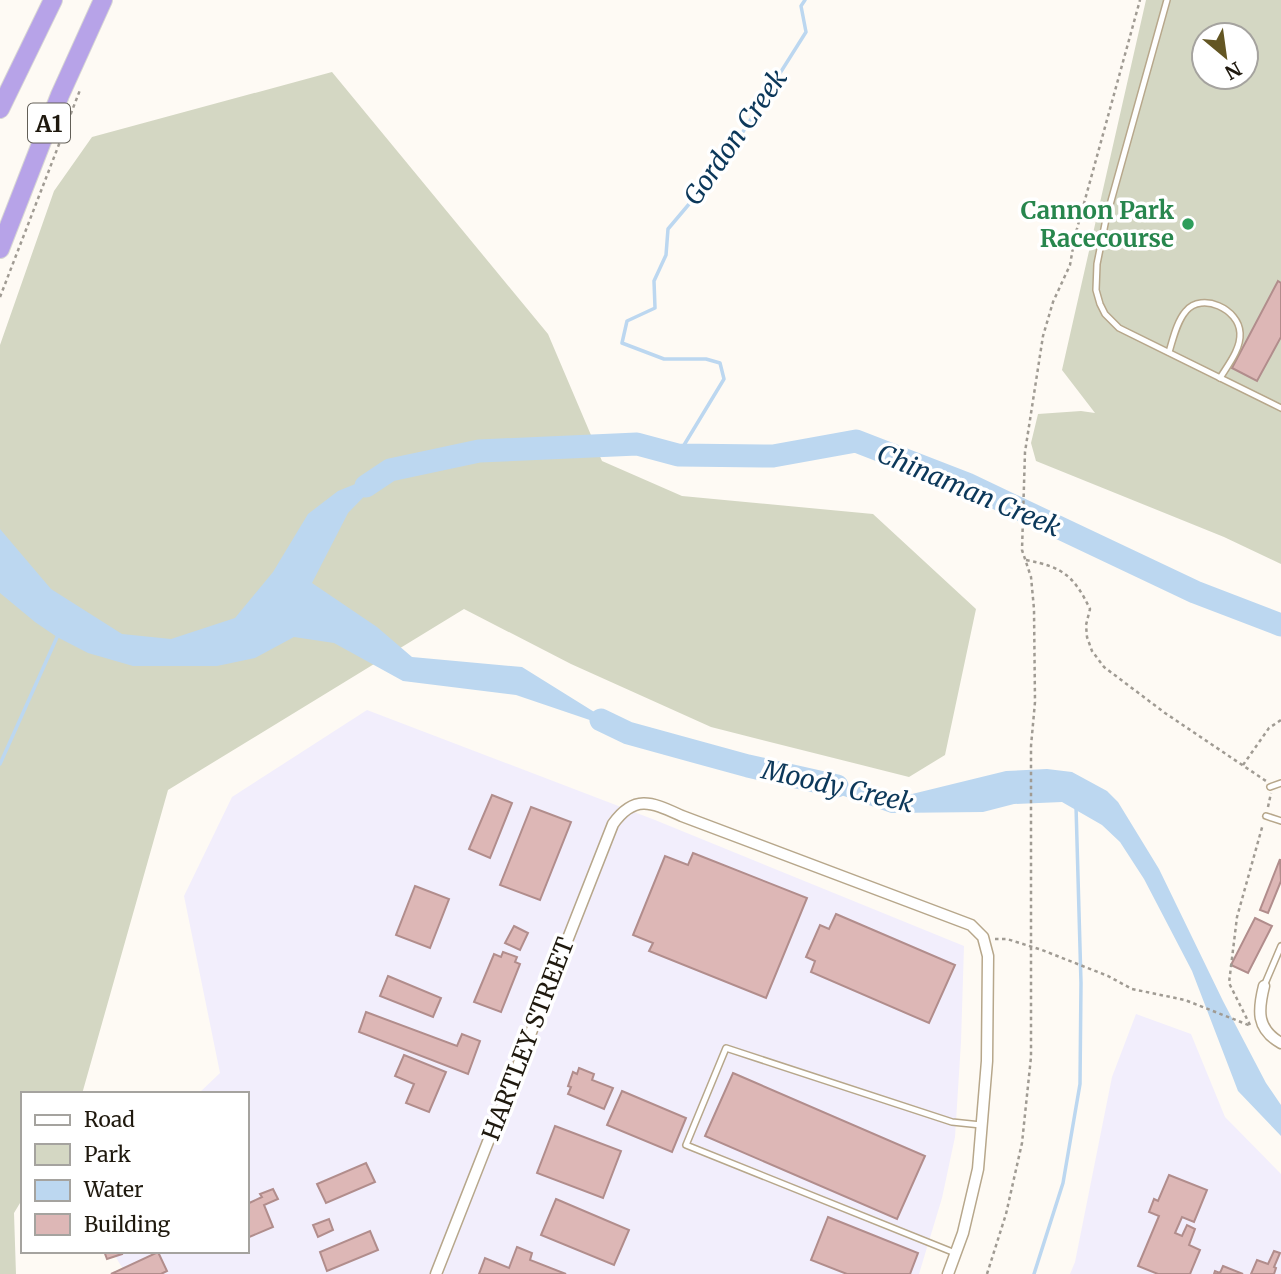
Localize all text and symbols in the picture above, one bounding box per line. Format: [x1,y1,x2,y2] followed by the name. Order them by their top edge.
[1190,21,1260,91] north arrow
[1221,57,1246,85] text: N
[676,63,794,211] water label: Gordon Creek
[28,104,70,142] road number: A1
[1021,195,1174,254] place label: Cannon Park Racecourse
[1180,216,1196,232] marker: Cannon Park Racecourse
[872,436,1066,544] water label: Chinaman Creek
[758,752,917,819] water label: Moody Creek
[475,933,581,1145] street label: HARTLEY STREET
[21,1092,248,1253] legend
[84,1106,135,1133] text: Road
[84,1141,131,1168] text: Park
[83,1176,143,1203] text: Water
[84,1211,171,1238] text: Building

